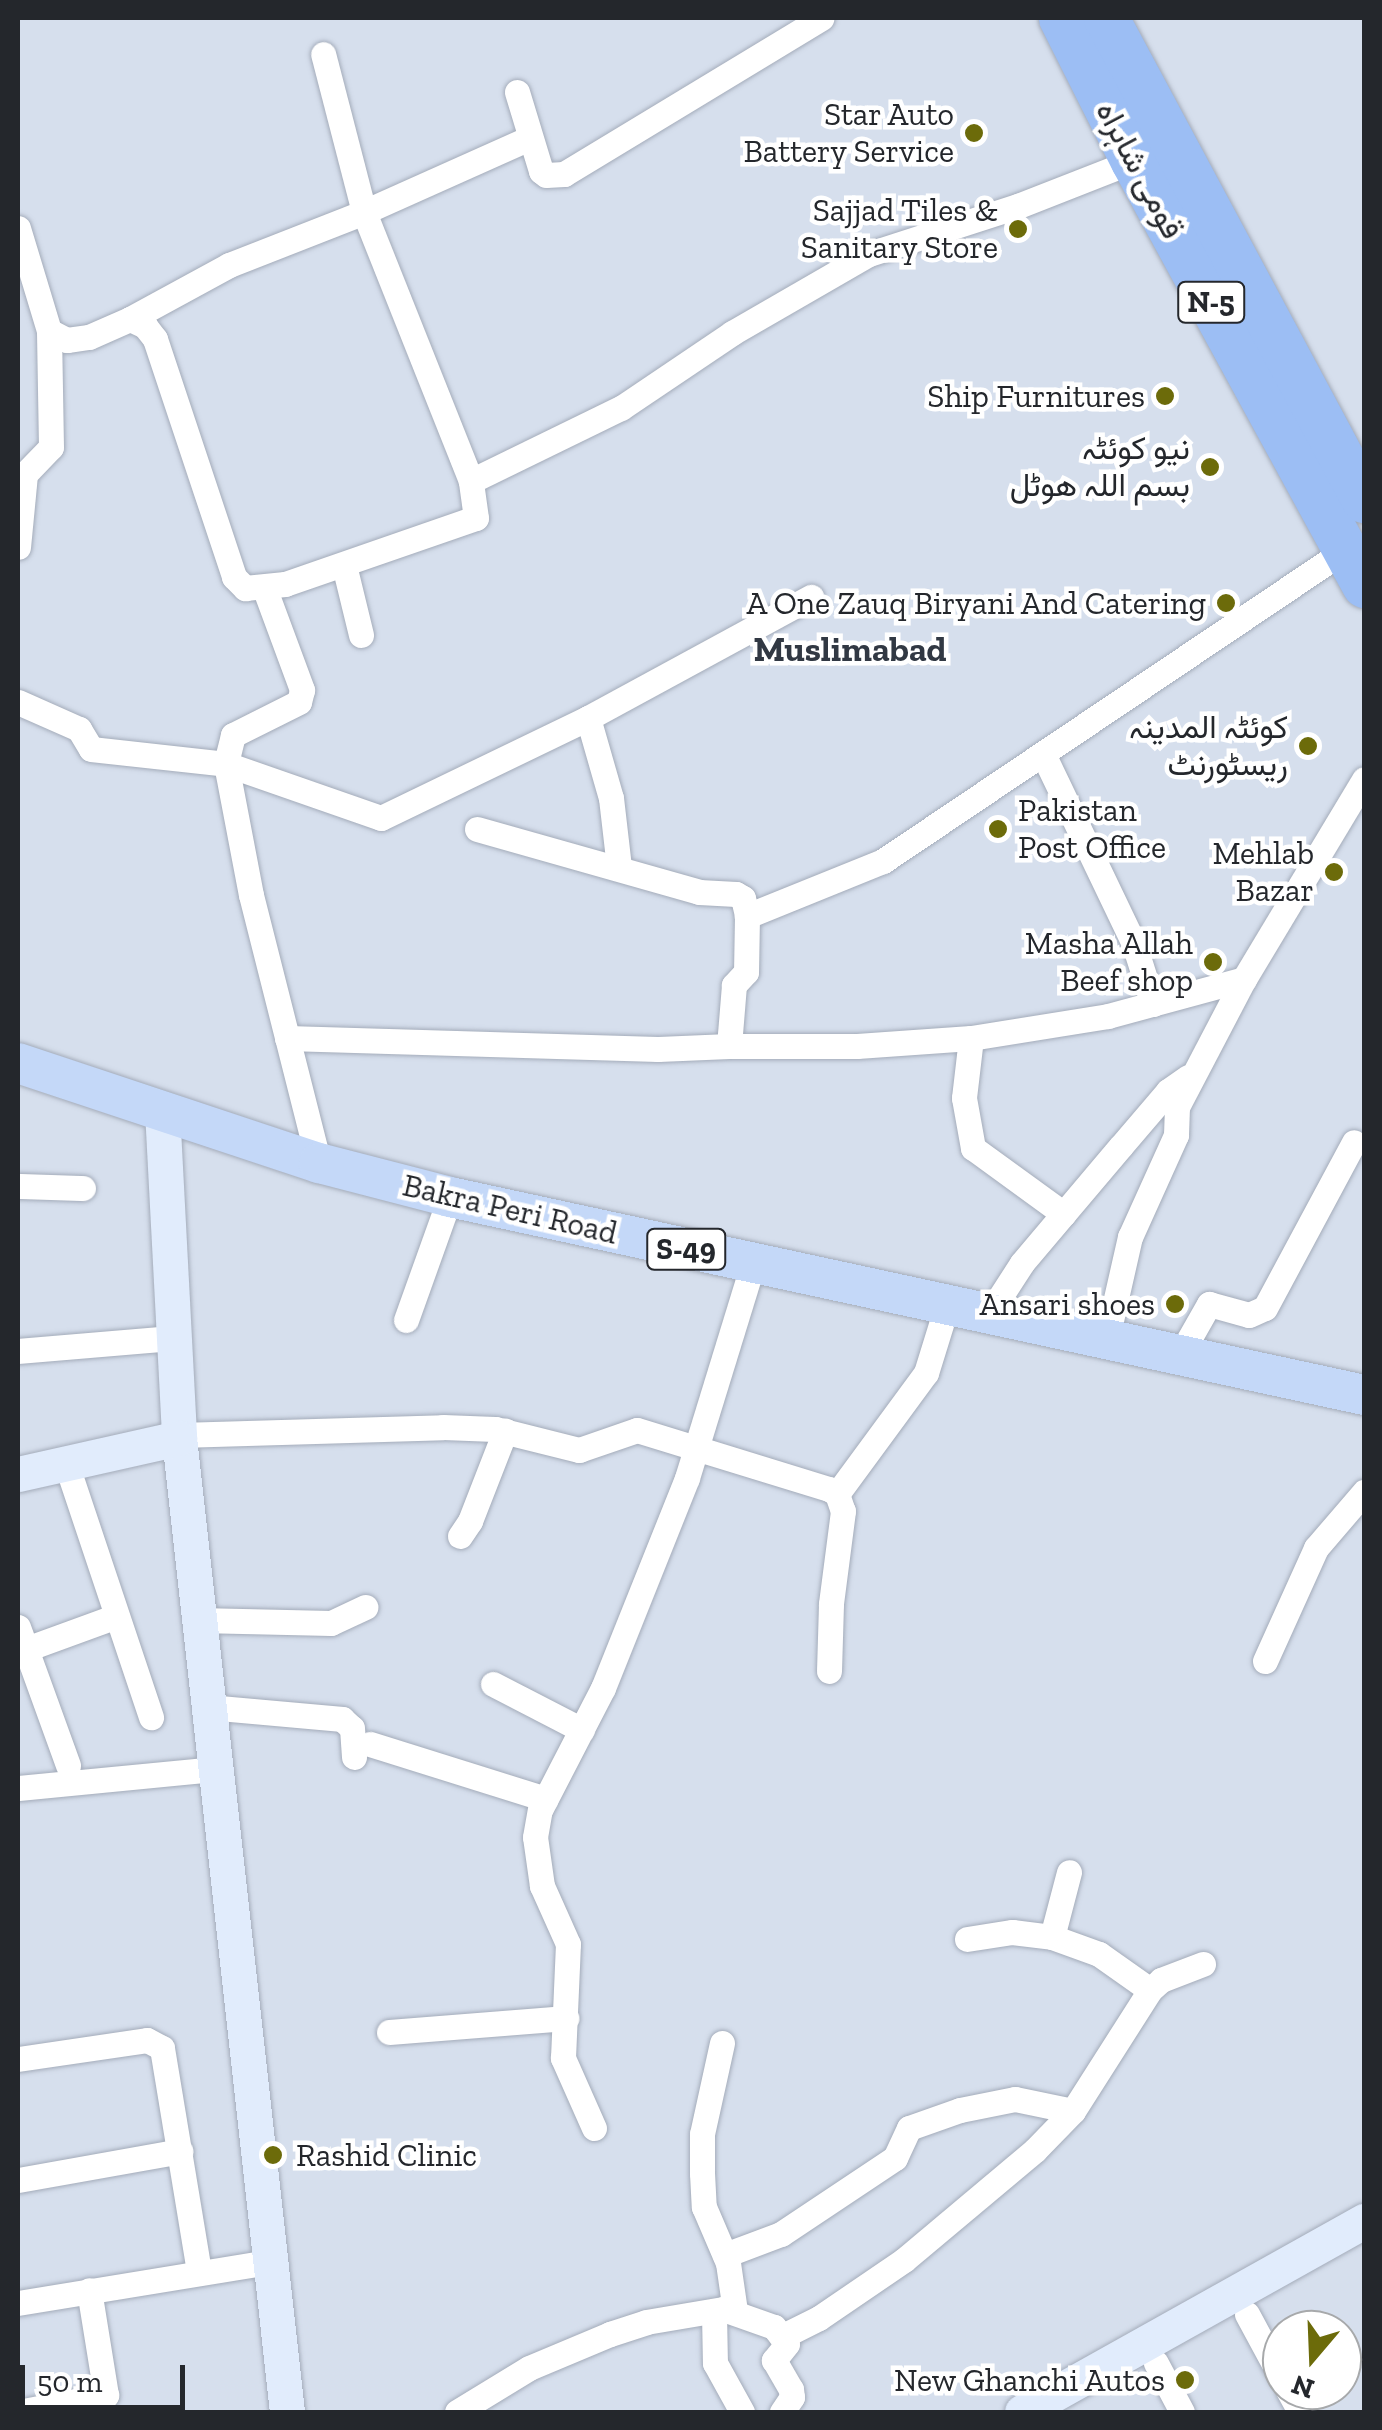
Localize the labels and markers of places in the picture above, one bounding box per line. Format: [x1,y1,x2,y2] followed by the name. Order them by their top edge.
[743,96,954,171] place label: Star Auto Battery Service
[963,122,985,144] marker: Star Auto Battery Service
[800,192,998,267] place label: Sajjad Tiles & Sanitary Store
[1007,218,1029,240] marker: Sajjad Tiles & Sanitary Store
[927,377,1145,415] place label: Ship Furnitures
[1154,385,1176,407] marker: Ship Furnitures
[1010,430,1190,505] place label: نیو کوئٹہ بسم اللہ ھوٹل
[1199,456,1221,478] marker: نیو کوئٹہ بسم اللہ ھوٹل
[744,584,1206,622] place label: A One Zauq Biryani And Catering
[1215,592,1237,614] marker: A One Zauq Biryani And Catering
[1129,709,1288,784] place label: کوئٹہ المدینہ ریسٹورنٹ
[1297,735,1319,757] marker: کوئٹہ المدینہ ریسٹورنٹ
[1018,792,1166,867] place label: Pakistan Post Office
[987,818,1009,840] marker: Pakistan Post Office
[1212,835,1314,910] place label: Mehlab Bazar
[1323,861,1345,883] marker: Mehlab Bazar
[1024,925,1193,1000] place label: Masha Allah Beef shop
[1202,951,1224,973] marker: Masha Allah Beef shop
[979,1285,1155,1323] place label: Ansari shoes
[1164,1293,1186,1315] marker: Ansari shoes
[296,2136,477,2174] place label: Rashid Clinic
[260,2142,286,2168] marker: Rashid Clinic
[892,2361,1165,2399] place label: New Ghanchi Autos
[1174,2369,1196,2391] marker: New Ghanchi Autos

